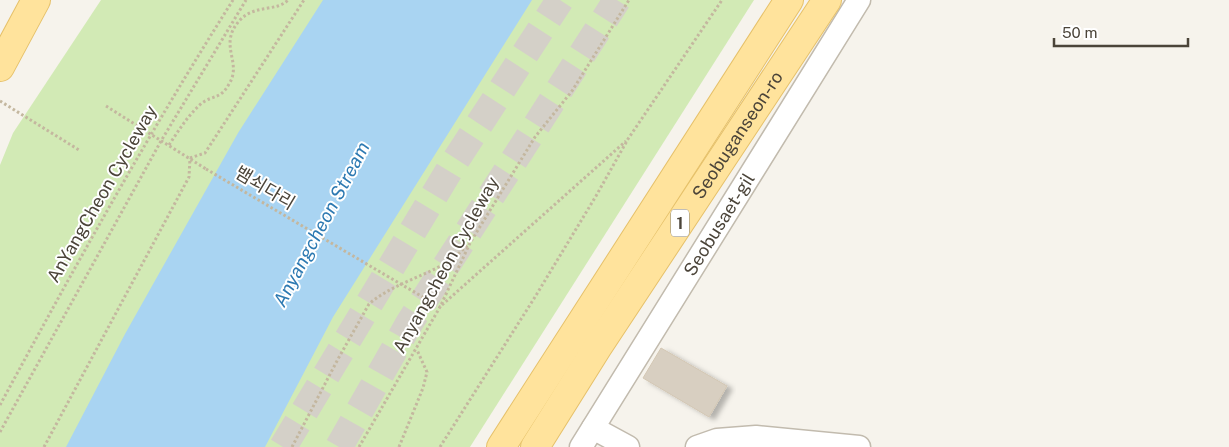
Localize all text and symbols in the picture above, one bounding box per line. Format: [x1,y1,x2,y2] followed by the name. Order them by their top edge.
[1054,15,1188,47] scale bar
[1062,24,1097,41] text: 50 m
[688,67,787,203] street label: Seobuganseon-ro
[42,101,161,286] street label: AnYangCheon Cycleway
[268,138,374,310] water label: Anyangcheon Stream
[231,162,299,214] street label: 뱀쇠다리
[679,169,759,280] street label: Seobusaet-gil
[388,173,503,357] street label: Anyangcheon Cycleway
[671,210,689,237] road number: 1

